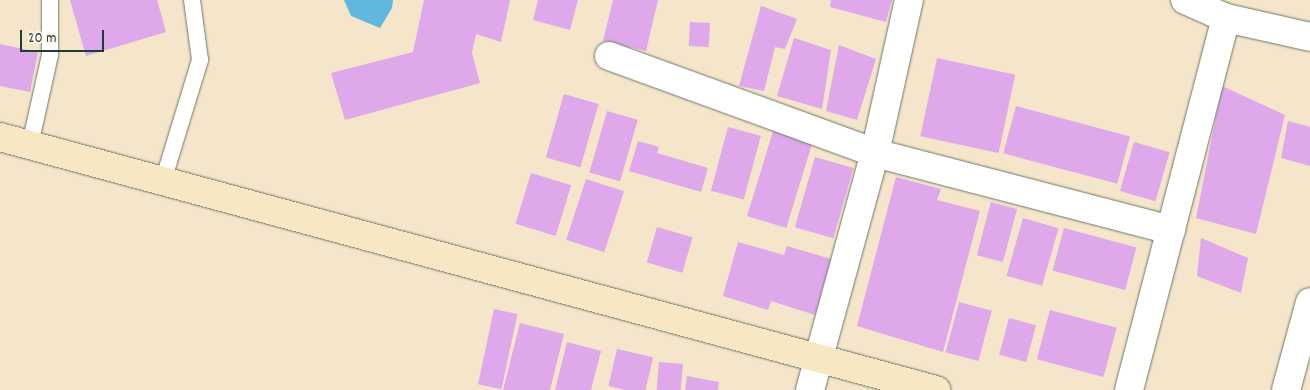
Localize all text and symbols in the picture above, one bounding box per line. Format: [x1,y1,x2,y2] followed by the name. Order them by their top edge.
[22,20,106,52] scale bar
[28,28,56,50] text: 20 m

